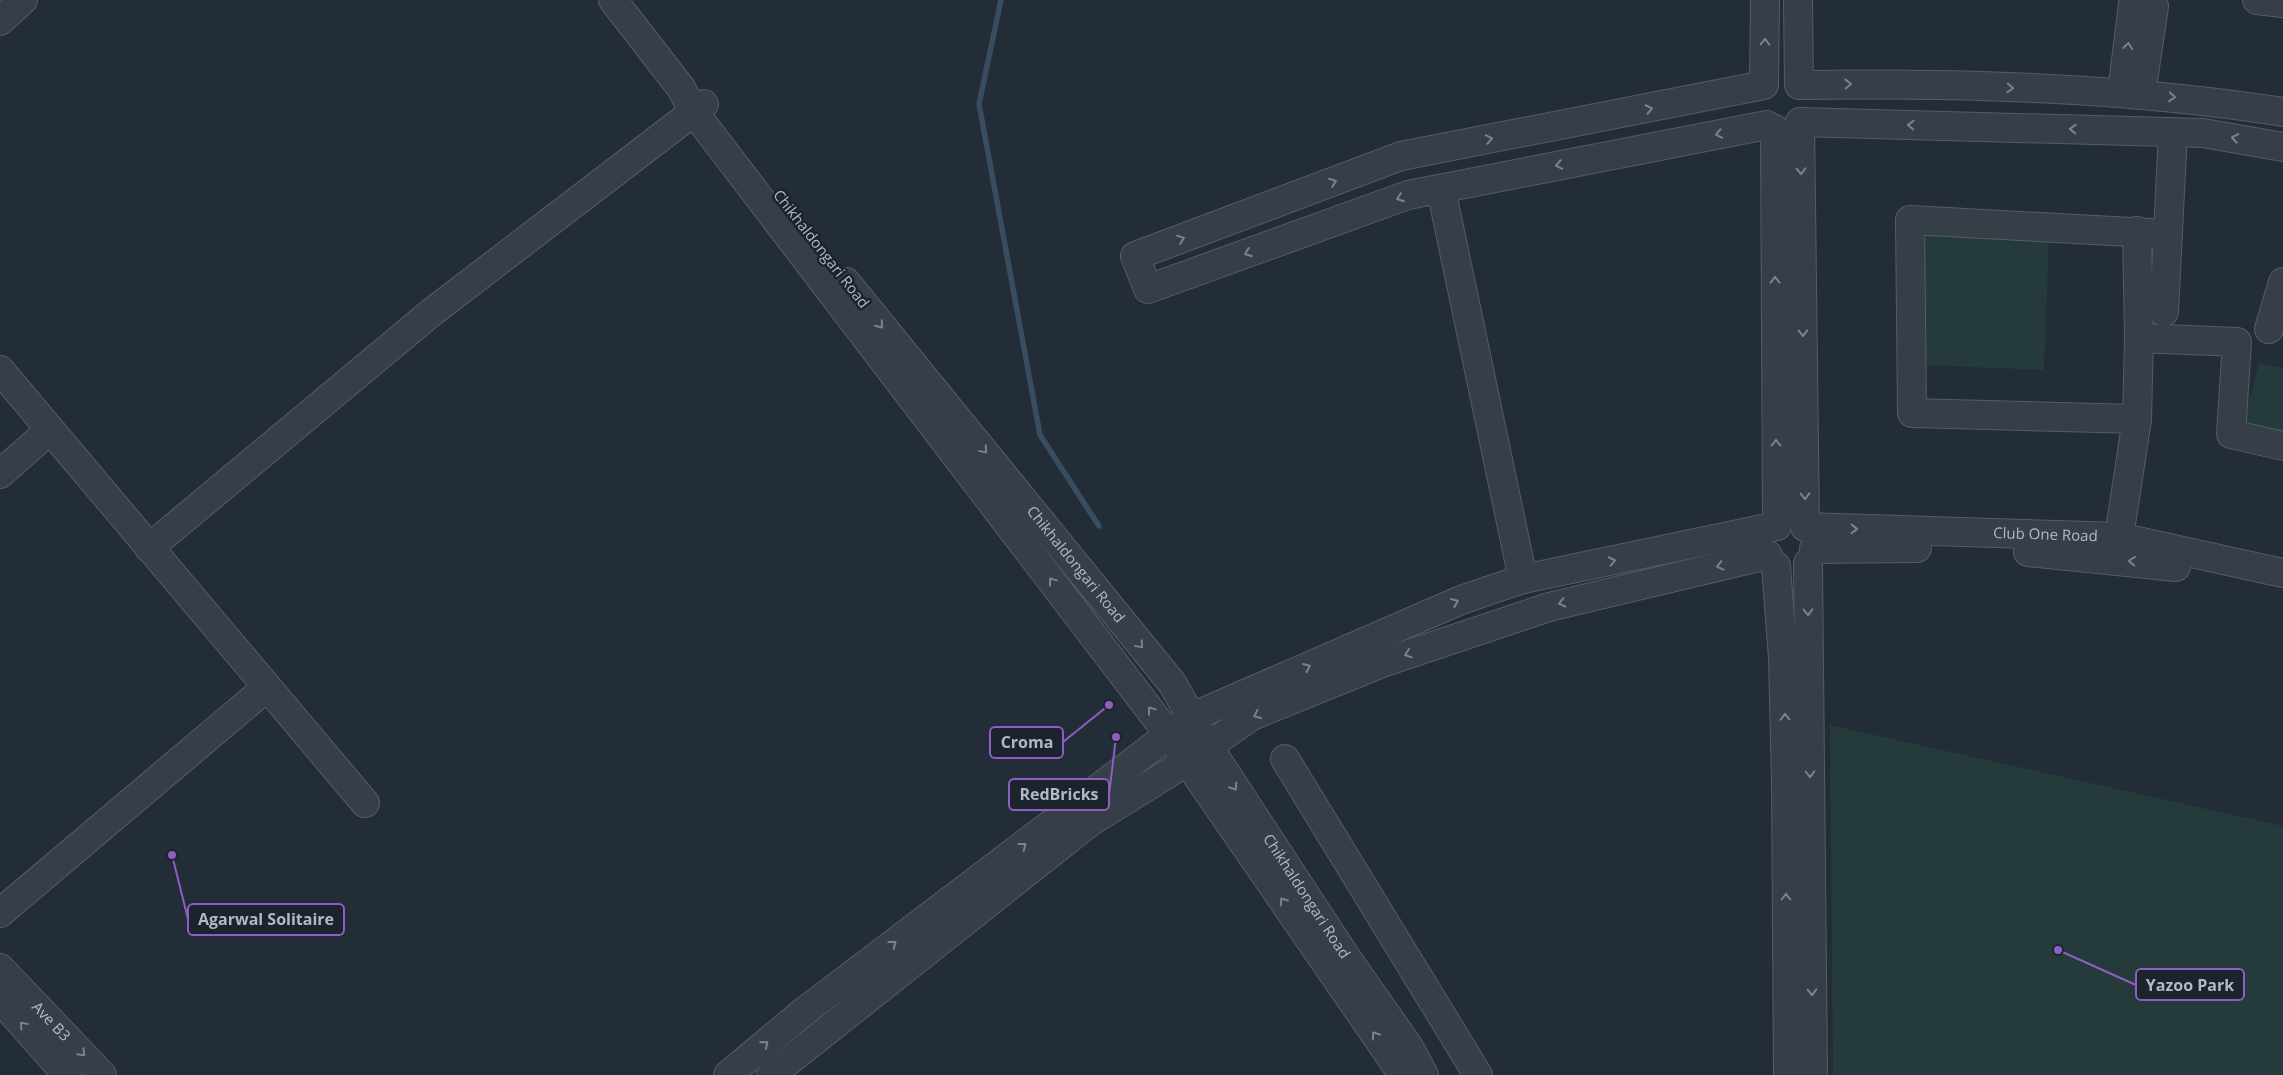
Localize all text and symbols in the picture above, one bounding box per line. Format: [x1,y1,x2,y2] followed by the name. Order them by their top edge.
[1760,38,1770,46] one-way arrow
[2122,42,2133,50] one-way arrow
[1844,79,1852,89] one-way arrow
[2006,82,2014,93] one-way arrow
[2168,91,2176,102] one-way arrow
[1644,104,1653,114] one-way arrow
[1906,120,1914,130] one-way arrow
[2069,124,2077,135] one-way arrow
[1715,129,1723,139] one-way arrow
[2231,134,2239,144] one-way arrow
[1485,135,1494,145] one-way arrow
[1555,160,1564,170] one-way arrow
[1796,168,1806,175] one-way arrow
[1328,178,1337,188] one-way arrow
[769,185,874,312] street label: Chikhaldongari Road
[1397,192,1405,202] one-way arrow
[1176,235,1185,245] one-way arrow
[1244,247,1252,257] one-way arrow
[1770,276,1780,284] one-way arrow
[875,319,883,328] one-way arrow
[1798,330,1808,338] one-way arrow
[1771,438,1781,446] one-way arrow
[978,445,987,454] one-way arrow
[1799,492,1810,500] one-way arrow
[1023,501,1130,626] street label: Chikhaldongari Road
[1993,522,2098,545] street label: Club One Road
[1850,523,1858,534] one-way arrow
[1608,556,1617,567] one-way arrow
[2128,556,2136,567] one-way arrow
[1716,560,1725,571] one-way arrow
[1049,578,1057,587] one-way arrow
[1558,597,1567,608] one-way arrow
[1451,598,1459,608] one-way arrow
[1803,608,1813,616] one-way arrow
[1135,639,1143,648] one-way arrow
[1404,648,1413,658] one-way arrow
[1302,662,1310,672] one-way arrow
[1148,707,1156,716] one-way arrow
[1253,708,1262,719] one-way arrow
[1779,713,1790,721] one-way arrow
[990,727,1063,758] callout: Croma
[1001,731,1053,753] text: Croma
[1805,770,1815,778] one-way arrow
[1009,779,1109,810] callout: RedBricks
[1228,781,1238,790] one-way arrow
[1019,783,1099,805] text: RedBricks
[1259,830,1355,962] street label: Chikhaldongari Road
[1017,843,1027,852] one-way arrow
[1781,893,1791,901] one-way arrow
[1280,897,1289,907] one-way arrow
[188,904,344,935] callout: Agarwal Solitaire
[198,908,334,930] text: Agarwal Solitaire
[887,942,896,950] one-way arrow
[2136,969,2244,1000] callout: Yazoo Park
[2146,974,2234,996] text: Yazoo Park
[1807,988,1817,996] one-way arrow
[28,997,75,1045] street label: Ave B3
[20,1022,29,1031] one-way arrow
[1372,1031,1382,1040] one-way arrow
[759,1041,768,1050] one-way arrow
[76,1048,85,1057] one-way arrow

